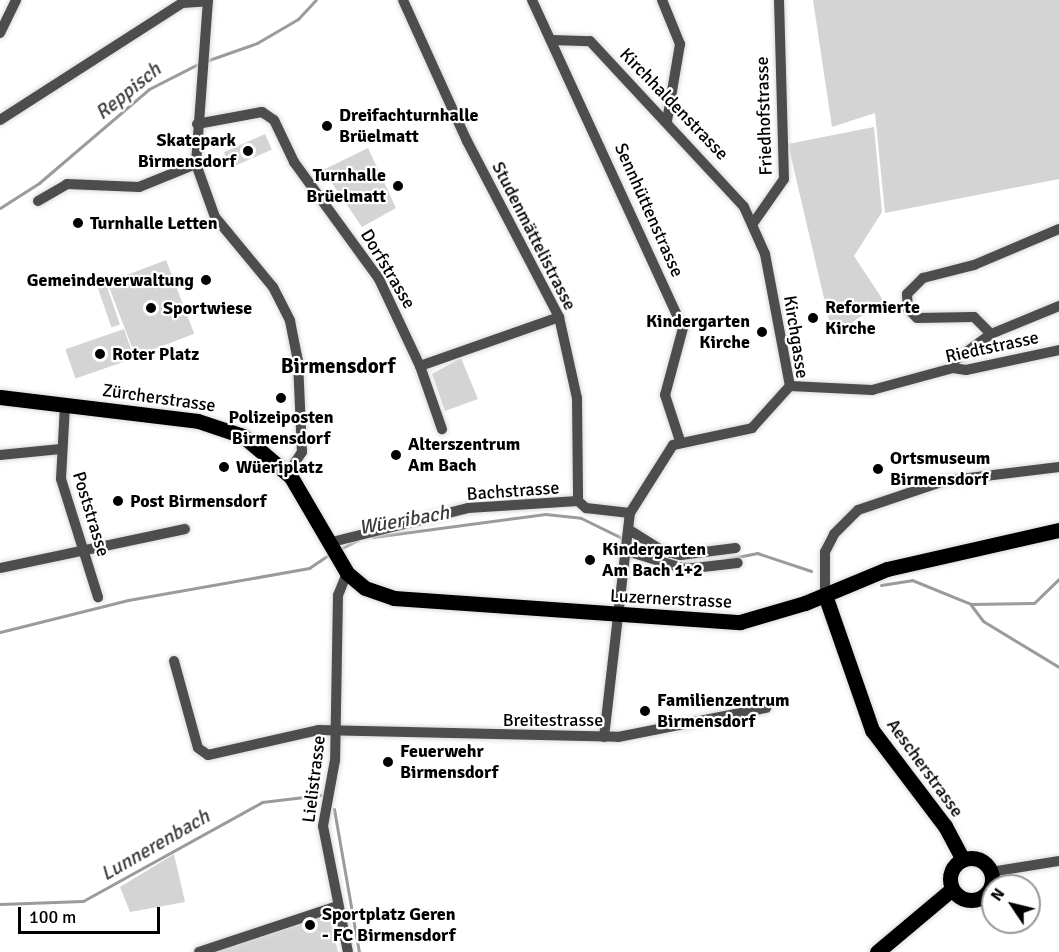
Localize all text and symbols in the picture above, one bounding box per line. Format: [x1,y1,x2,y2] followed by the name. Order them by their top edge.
[615,44,733,164] street label: Kirchhaldenstrasse
[751,56,777,176] street label: Friedhofstrasse
[90,57,166,125] water label: Reppisch
[339,105,479,148] place label: Dreifachturnhalle Brüelmatt
[320,119,334,133] marker: Dreifachturnhalle Brüelmatt
[138,130,236,172] place label: Skatepark Birmensdorf
[610,140,688,280] street label: Sennhüttenstrasse
[241,144,255,158] marker: Skatepark Birmensdorf
[487,158,581,314] street label: Studenmättelistrasse
[306,165,386,207] place label: Turnhalle Brüelmatt
[391,179,405,193] marker: Turnhalle Brüelmatt
[90,212,218,234] place label: Turnhalle Letten
[71,216,85,230] marker: Turnhalle Letten
[356,225,420,313] street label: Dorfstrasse
[27,269,194,291] place label: Gemeindeverwaltung
[199,273,213,287] marker: Gemeindeverwaltung
[779,294,813,380] street label: Kirchgasse
[163,297,252,319] place label: Sportwiese
[825,297,920,340] place label: Reformierte Kirche
[144,301,158,315] marker: Sportwiese
[646,311,750,354] place label: Kindergarten Kirche
[806,311,820,325] marker: Reformierte Kirche
[755,325,769,339] marker: Kindergarten Kirche
[943,327,1041,367] street label: Riedtstrasse
[112,343,199,365] place label: Roter Platz
[93,347,107,361] marker: Roter Platz
[281,353,395,379] district label: Birmensdorf
[101,379,217,417] street label: Zürcherstrasse
[274,391,288,405] marker: Polizeiposten Birmensdorf
[228,407,334,450] place label: Polizeiposten Birmensdorf
[408,434,520,476] place label: Alterszentrum Am Bach
[389,448,403,462] marker: Alterszentrum Am Bach
[890,448,990,490] place label: Ortsmuseum Birmensdorf
[236,456,323,478] place label: Wüeriplatz
[217,460,231,474] marker: Wüeriplatz
[871,462,885,476] marker: Ortsmuseum Birmensdorf
[68,469,114,559] street label: Poststrasse
[466,477,560,505] street label: Bachstrasse
[130,490,267,512] place label: Post Birmensdorf
[111,494,125,508] marker: Post Birmensdorf
[357,500,451,540] water label: Wüeribach
[602,539,706,582] place label: Kindergarten Am Bach 1+2
[583,553,597,567] marker: Kindergarten Am Bach 1+2
[609,585,733,613] street label: Luzernerstrasse
[657,690,790,732] place label: Familienzentrum Birmensdorf
[638,704,652,718] marker: Familienzentrum Birmensdorf
[503,709,603,731] street label: Breitestrasse
[882,715,968,821] street label: Aescherstrasse
[298,734,330,824] street label: Lielistrasse
[400,741,498,783] place label: Feuerwehr Birmensdorf
[381,755,395,769] marker: Feuerwehr Birmensdorf
[96,804,214,886] water label: Lunnerenbach
[981,874,1041,934] north arrow
[987,885,1009,905] text: N
[21,895,164,933] scale bar
[322,904,456,946] place label: Sportplatz Geren - FC Birmensdorf
[29,906,76,928] text: 100 m
[303,918,317,932] marker: Sportplatz Geren - FC Birmensdorf

